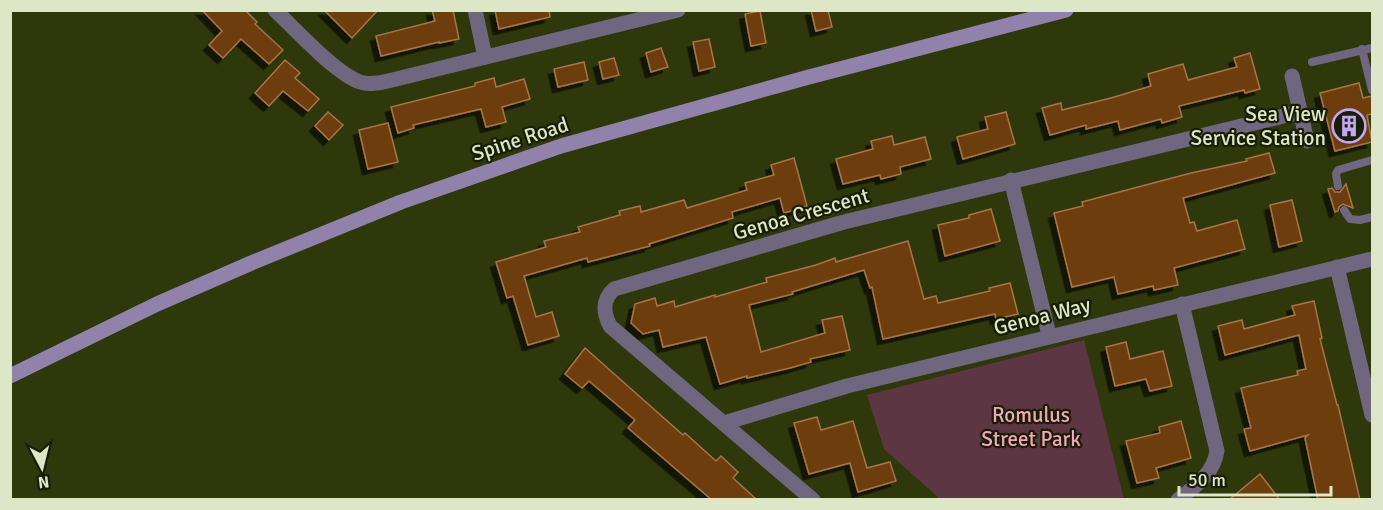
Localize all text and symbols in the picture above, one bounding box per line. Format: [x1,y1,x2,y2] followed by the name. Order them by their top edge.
[1191,101,1326,151] place label: Sea View Service Station
[1331,108,1367,144] building icon: Sea View Service Station
[468,111,572,167] street label: Spine Road
[730,182,872,246] street label: Genoa Crescent
[991,291,1093,341] street label: Genoa Way
[981,402,1081,452] park label: Romulus Street Park
[12,438,72,498] north arrow
[1179,459,1330,497] scale bar
[1188,469,1226,491] text: 50 m
[37,471,50,492] text: N

